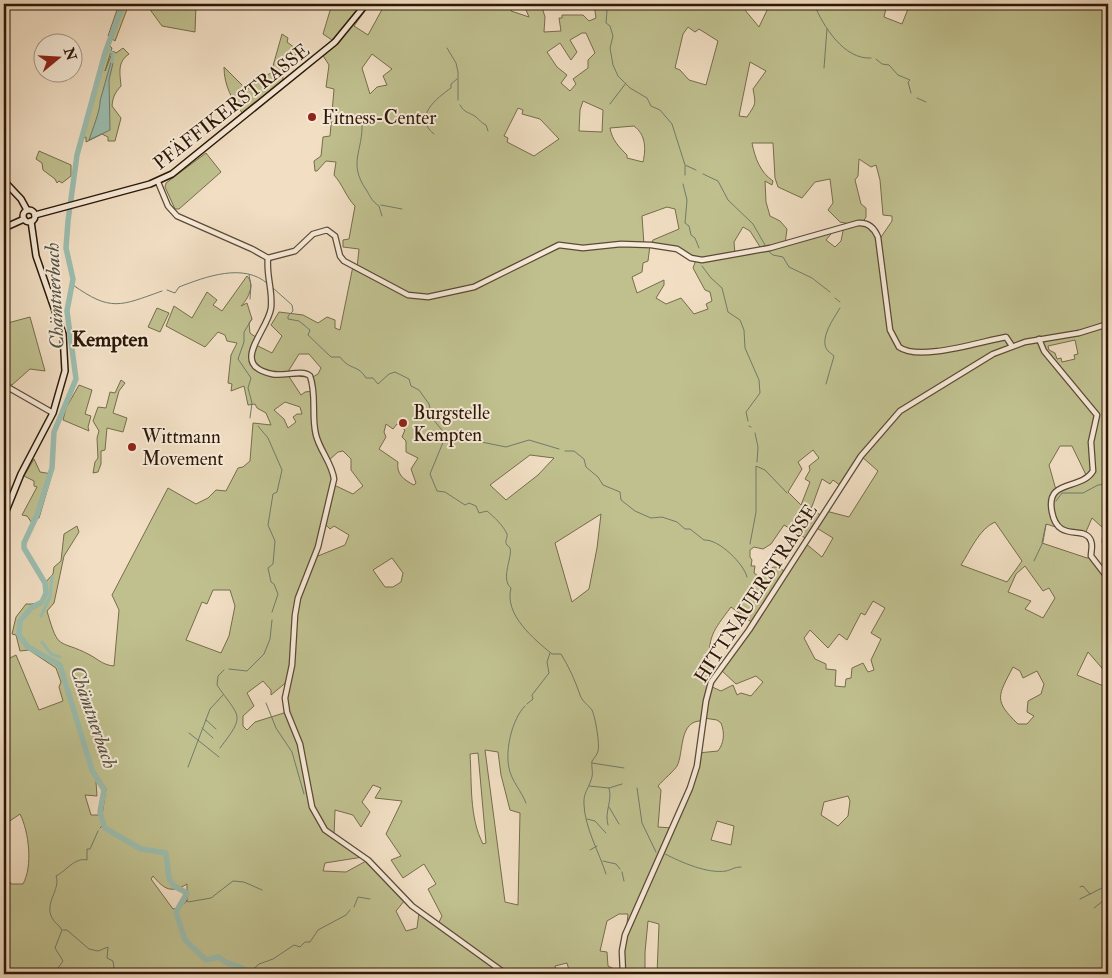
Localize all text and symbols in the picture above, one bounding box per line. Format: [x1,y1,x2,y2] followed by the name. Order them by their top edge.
[32,32,82,82] north arrow
[148,37,315,175] street label: PFÄFFIKERSTRASSE
[60,45,80,63] text: N
[322,106,436,130] place label: Fitness-Center
[306,111,318,123] marker: Fitness-Center
[39,242,70,350] water label: Chämtnerbach
[72,326,148,353] district label: Kempten
[413,401,490,448] place label: Burgstelle Kempten
[397,417,409,429] marker: Burgstelle Kempten
[141,425,223,471] place label: Wittmann Movement
[126,441,138,453] marker: Wittmann Movement
[689,499,823,687] street label: HITTNAUERSTRASSE
[64,662,123,772] water label: Chämtnerbach

